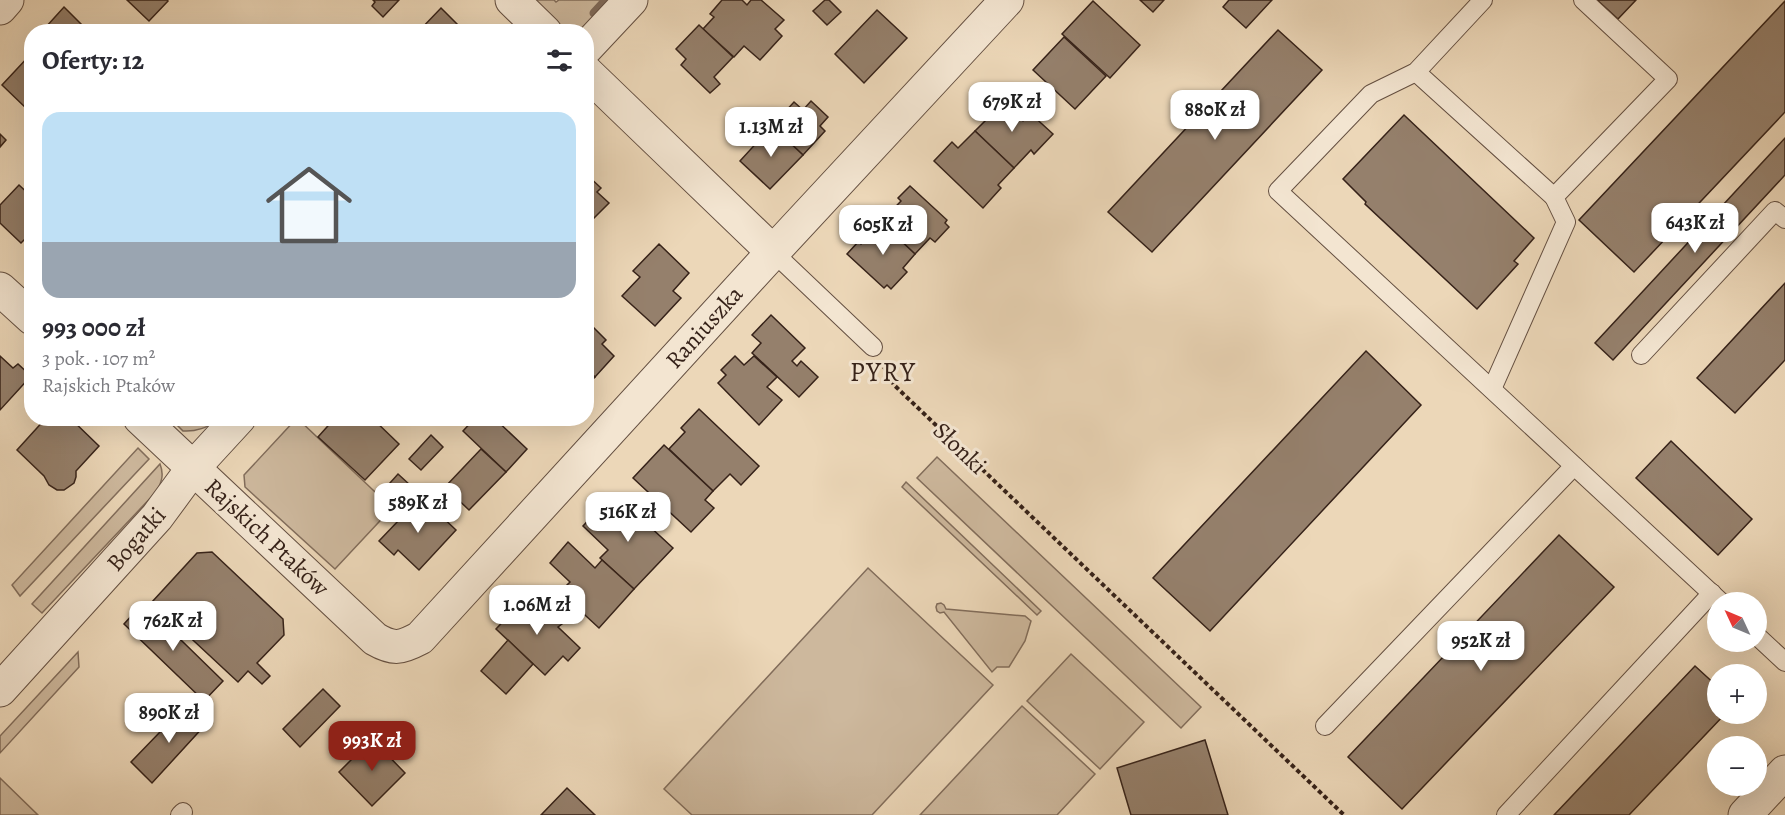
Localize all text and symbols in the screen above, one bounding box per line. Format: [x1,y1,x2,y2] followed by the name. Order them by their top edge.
[42,43,144,78] text: Oferty: 12
[543,44,576,77] icon: filters
[957,82,1067,133] pin: 679K zł
[983,88,1042,115] text: 679K zł
[1160,90,1270,141] pin: 880K zł
[1184,96,1246,123] text: 880K zł
[709,107,833,158] pin: 1.13M zł
[739,113,803,140] text: 1.13M zł
[255,151,363,259] icon: home
[1640,203,1750,254] pin: 643K zł
[828,205,938,256] pin: 605K zł
[1665,209,1725,236] text: 643K zł
[853,211,913,238] text: 605K zł
[658,278,750,375] street label: Raniuszka
[42,310,145,345] text: 993 000 zł
[42,345,155,372] text: 3 pok. · 107 m²
[850,354,916,390] district label: PYRY
[42,372,175,399] text: Rajskich Ptaków
[926,415,994,481] street label: Słonki
[198,471,336,603] street label: Rajskich Ptaków
[363,483,473,534] pin: 589K zł
[388,489,448,516] text: 589K zł
[573,492,683,543] pin: 516K zł
[600,498,656,525] text: 516K zł
[99,500,173,578] street label: Bogatki
[475,585,599,636] pin: 1.06M zł
[503,591,571,618] text: 1.06M zł
[1707,592,1767,652] north arrow
[1707,592,1767,796] map controls
[118,601,228,652] pin: 762K zł
[143,607,203,634] text: 762K zł
[1426,621,1536,672] pin: 952K zł
[1451,627,1511,654] text: 952K zł
[1707,664,1767,724] button: +
[114,693,224,744] pin: 890K zł
[139,699,199,726] text: 890K zł
[317,721,427,772] pin: 993K zł
[343,727,401,754] text: 993K zł
[1707,736,1767,796] button: −

